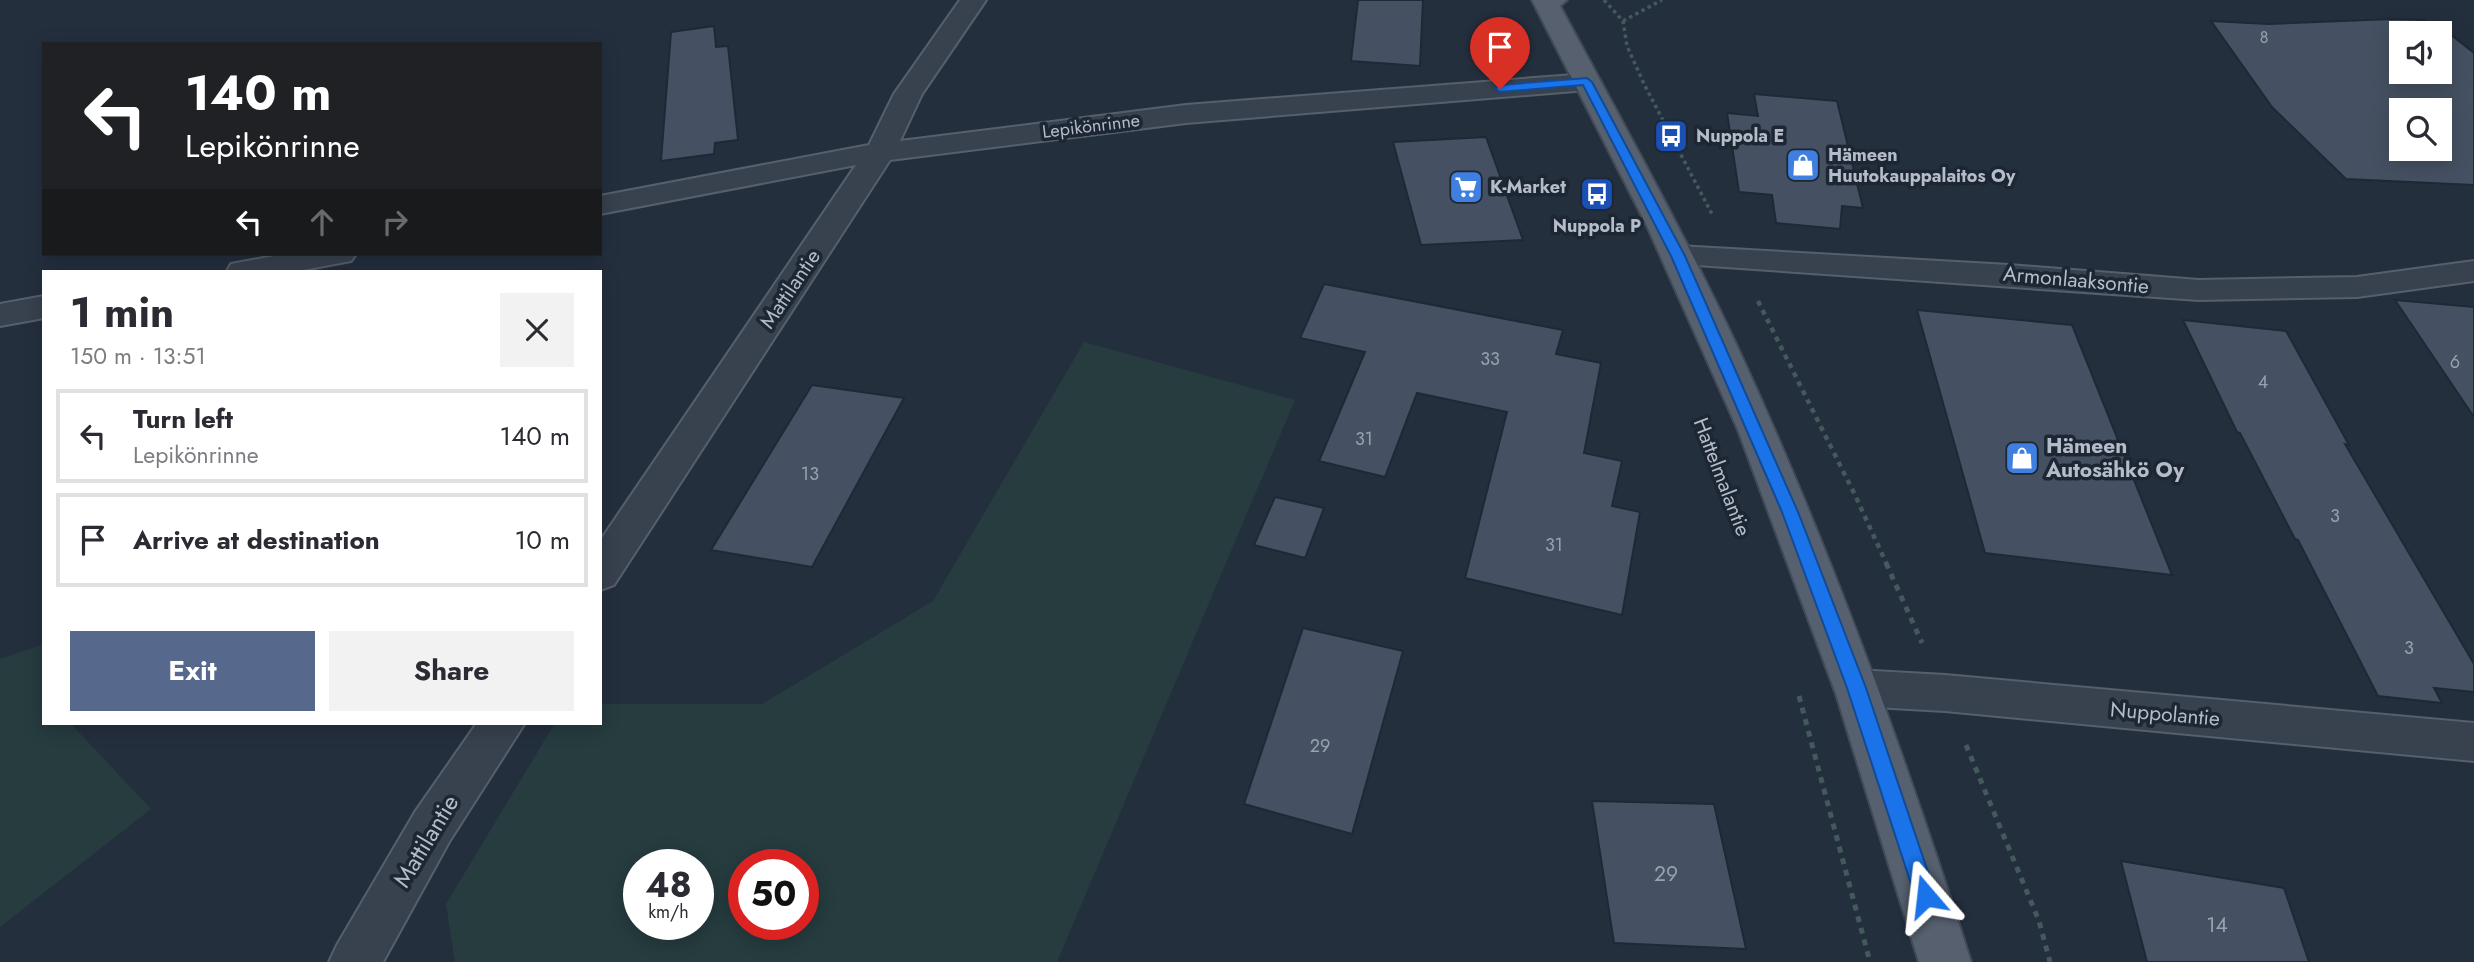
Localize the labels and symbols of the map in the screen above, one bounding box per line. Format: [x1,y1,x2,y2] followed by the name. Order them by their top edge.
[1470,17,1530,89] pin
[2260,26,2268,49] house number: 8
[1041,107,1141,145] street label: Lepikönrinne
[1652,117,1690,155] bus stop icon: Nuppola E
[1696,123,1784,149] place label: Nuppola E
[1828,142,2016,189] place label: Hämeen Huutokauppalaitos Oy
[1784,146,1822,184] shop icon: Hämeen Huutokauppalaitos Oy
[1447,168,1485,206] supermarket icon: K-Market
[1490,174,1566,200] place label: K-Market
[1578,175,1616,213] bus stop icon: Nuppola P
[1553,213,1641,239] place label: Nuppola P
[752,243,828,335] street label: Mattilantie
[2002,259,2150,301] street label: Armonlaaksontie
[1480,346,1500,372] house number: 33
[2450,349,2460,375] house number: 6
[2258,369,2268,395] house number: 4
[1686,413,1758,541] street label: Hattelmalantie
[1355,426,1373,452] house number: 31
[2045,431,2185,485] place label: Hämeen Autosähkö Oy
[2003,439,2041,477] shop icon: Hämeen Autosähkö Oy
[801,461,819,487] house number: 13
[2330,503,2340,529] house number: 3
[1545,532,1563,558] house number: 31
[2404,635,2414,661] house number: 3
[2109,694,2221,734] street label: Nuppolantie
[1310,733,1330,759] house number: 29
[384,788,467,894] street label: Mattilantie
[728,849,819,940] speed limit sign: 50
[1654,859,1678,889] house number: 29
[1889,859,1963,933] position arrow
[2206,910,2228,940] house number: 14

